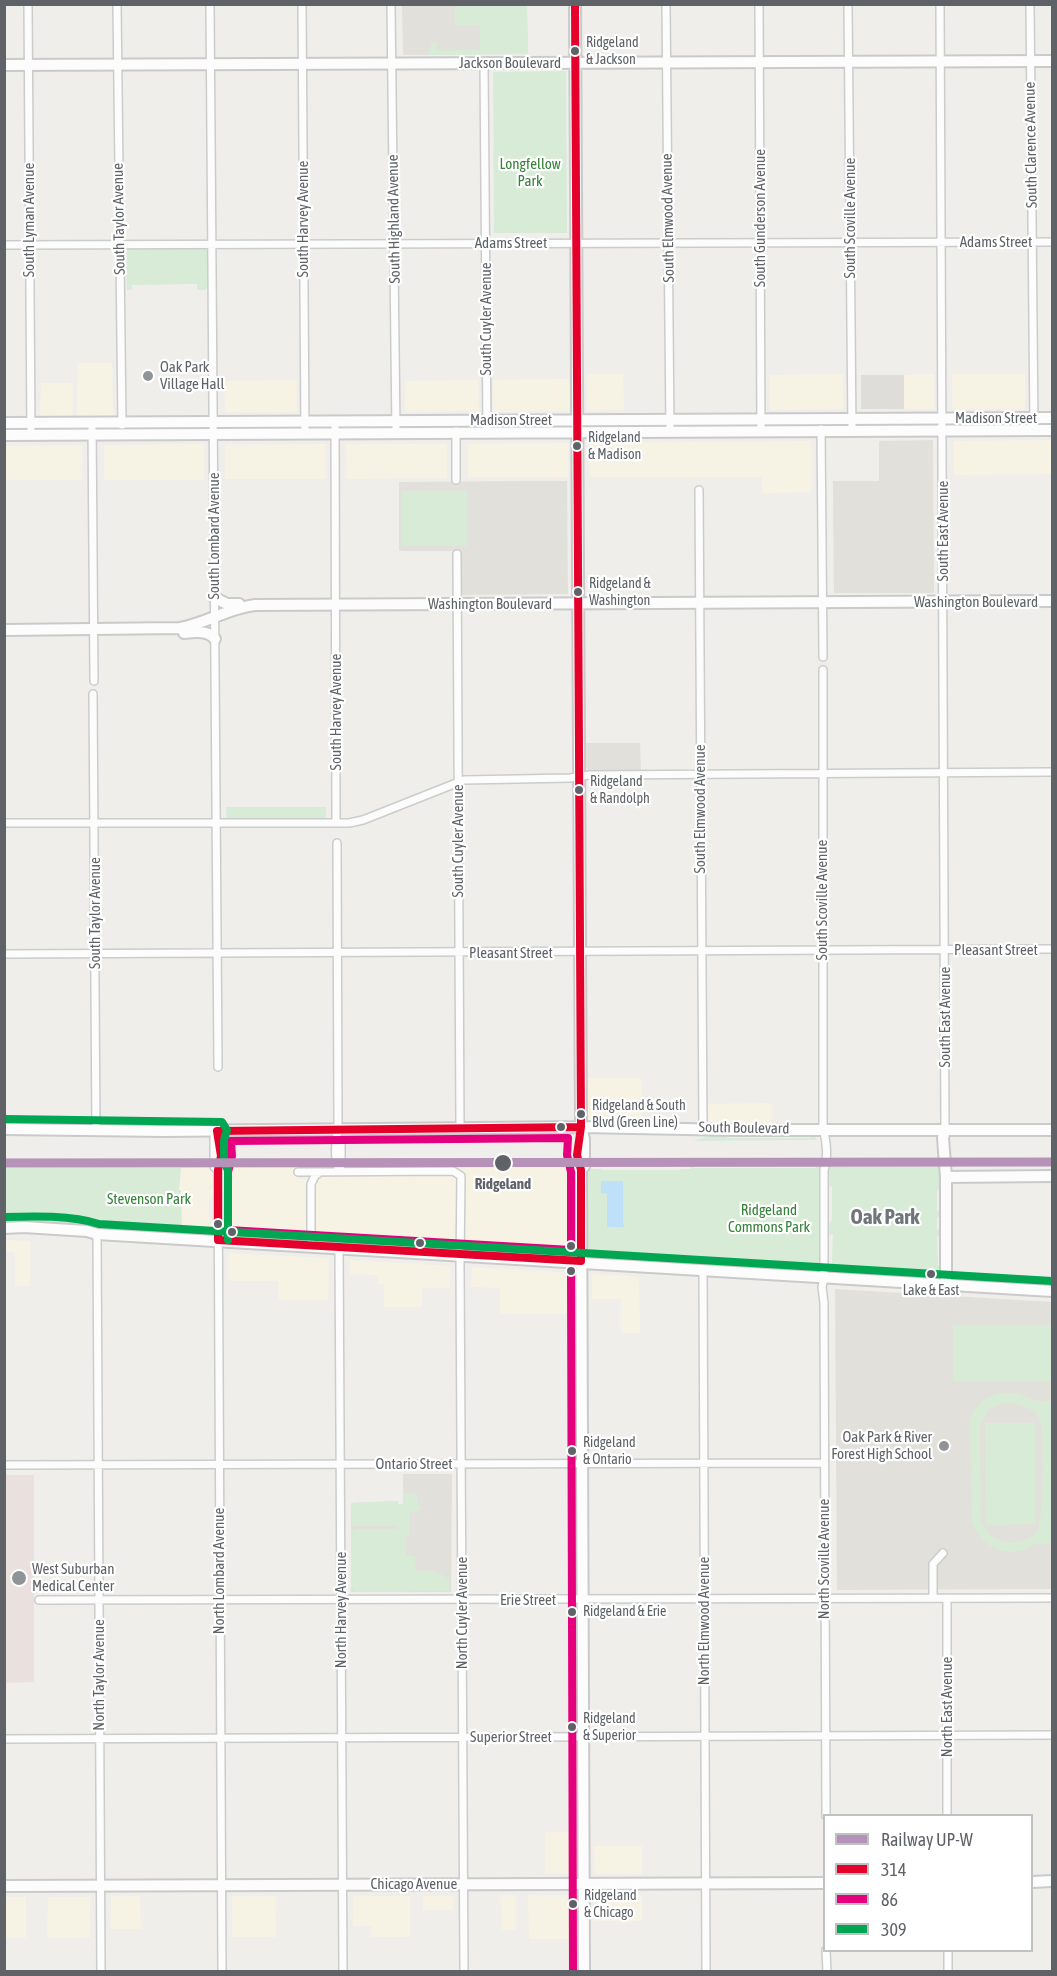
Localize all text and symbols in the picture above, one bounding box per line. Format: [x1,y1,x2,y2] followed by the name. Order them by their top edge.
[586,35,639,68] place label: Ridgeland & Jackson
[569,45,581,57] marker: Ridgeland & Jackson
[459,54,561,72] street label: Jackson Boulevard
[1021,82,1041,208] street label: South Clarence Avenue
[751,149,769,287] street label: South Gunderson Avenue
[658,153,678,283] street label: South Elmwood Avenue
[384,154,404,284] street label: South Highland Avenue
[499,155,561,190] park label: Longfellow Park
[841,158,859,278] street label: South Scoville Avenue
[294,161,312,277] street label: South Harvey Avenue
[20,163,38,277] street label: South Lyman Avenue
[109,163,129,275] street label: South Taylor Avenue
[960,233,1032,251] street label: Adams Street
[475,234,547,252] street label: Adams Street
[477,262,495,376] street label: South Cuyler Avenue
[160,358,224,393] place label: Oak Park Village Hall
[141,369,155,383] marker: Oak Park Village Hall
[955,409,1037,427] street label: Madison Street
[470,411,552,429] street label: Madison Street
[588,430,641,462] place label: Ridgeland & Madison
[571,440,583,452] marker: Ridgeland & Madison
[205,472,223,600] street label: South Lombard Avenue
[934,481,952,581] street label: South East Avenue
[589,576,651,608] place label: Ridgeland & Washington
[572,586,584,598] marker: Ridgeland & Washington
[914,593,1038,611] street label: Washington Boulevard
[428,595,552,613] street label: Washington Boulevard
[327,654,345,770] street label: South Harvey Avenue
[691,745,709,873] street label: South Elmwood Avenue
[590,774,650,807] place label: Ridgeland & Randolph
[449,784,467,898] street label: South Cuyler Avenue
[573,784,585,796] marker: Ridgeland & Randolph
[813,840,831,960] street label: South Scoville Avenue
[86,857,104,969] street label: South Taylor Avenue
[954,941,1038,959] street label: Pleasant Street
[469,944,553,962] street label: Pleasant Street
[936,967,954,1067] street label: South East Avenue
[592,1098,686,1130] place label: Ridgeland & South Blvd (Green Line)
[575,1108,587,1120] marker: Ridgeland & South Blvd (Green Line)
[699,1118,789,1138] street label: South Boulevard
[555,1121,567,1133] unlabelled marker
[493,1153,513,1173] marker: Ridgeland
[475,1175,531,1193] place label: Ridgeland
[107,1190,191,1208] park label: Stevenson Park
[728,1201,810,1236] park label: Ridgeland Commons Park
[850,1204,920,1230] district label: Oak Park
[212,1218,224,1230] unlabelled marker
[226,1226,238,1238] unlabelled marker
[414,1237,426,1249] unlabelled marker
[565,1240,577,1252] unlabelled marker
[565,1265,577,1277] unlabelled marker
[925,1268,937,1280] marker: Lake & East
[903,1283,959,1299] place label: Lake & East
[831,1428,932,1463] place label: Oak Park & River Forest High School
[583,1435,636,1468] place label: Ridgeland & Ontario
[937,1439,951,1453] marker: Oak Park & River Forest High School
[566,1445,578,1457] marker: Ridgeland & Ontario
[375,1455,453,1473] street label: Ontario Street
[815,1499,833,1619] street label: North Scoville Avenue
[210,1508,228,1634] street label: North Lombard Avenue
[332,1552,350,1668] street label: North Harvey Avenue
[453,1557,471,1669] street label: North Cuyler Avenue
[695,1557,713,1685] street label: North Elmwood Avenue
[32,1560,115,1595] place label: West Suburban Medical Center
[10,1569,28,1587] marker: West Suburban Medical Center
[500,1591,556,1609] street label: Erie Street
[583,1604,666,1620] place label: Ridgeland & Erie
[566,1606,578,1618] marker: Ridgeland & Erie
[90,1619,108,1731] street label: North Taylor Avenue
[938,1657,956,1757] street label: North East Avenue
[583,1711,636,1744] place label: Ridgeland & Superior
[566,1721,578,1733] marker: Ridgeland & Superior
[470,1728,552,1746] street label: Superior Street
[823,1814,1033,1952] legend
[881,1829,973,1850] text: Railway UP-W
[881,1859,906,1880] text: 314
[371,1875,457,1893] street label: Chicago Avenue
[584,1888,637,1920] place label: Ridgeland & Chicago
[881,1889,898,1910] text: 86
[567,1898,579,1910] marker: Ridgeland & Chicago
[881,1919,906,1940] text: 309

